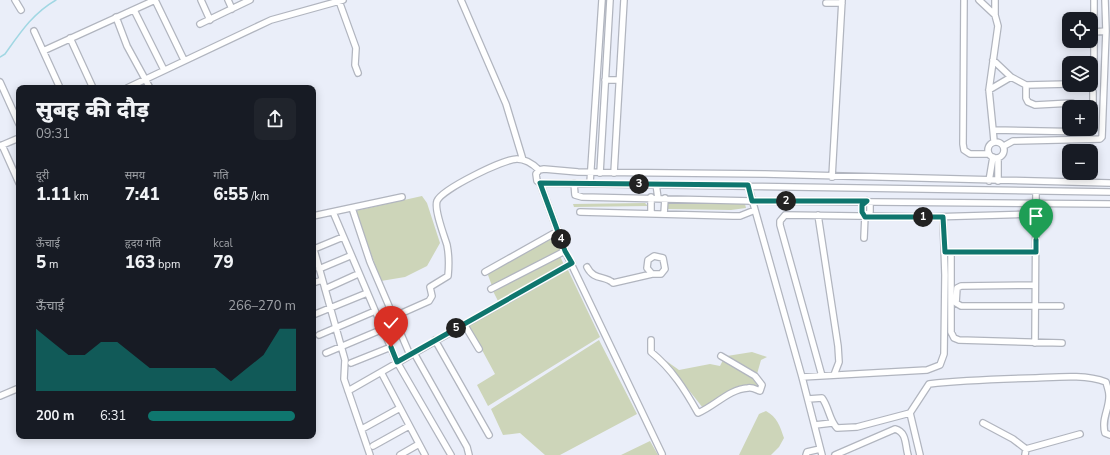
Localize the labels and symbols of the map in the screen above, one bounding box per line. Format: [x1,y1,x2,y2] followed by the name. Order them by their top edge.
[629,174,649,194] pin: 3
[776,191,796,211] pin: 2
[1019,199,1053,240] pin
[913,207,933,227] pin: 1
[551,229,571,249] pin: 4
[374,306,408,347] pin
[446,318,466,338] pin: 5

